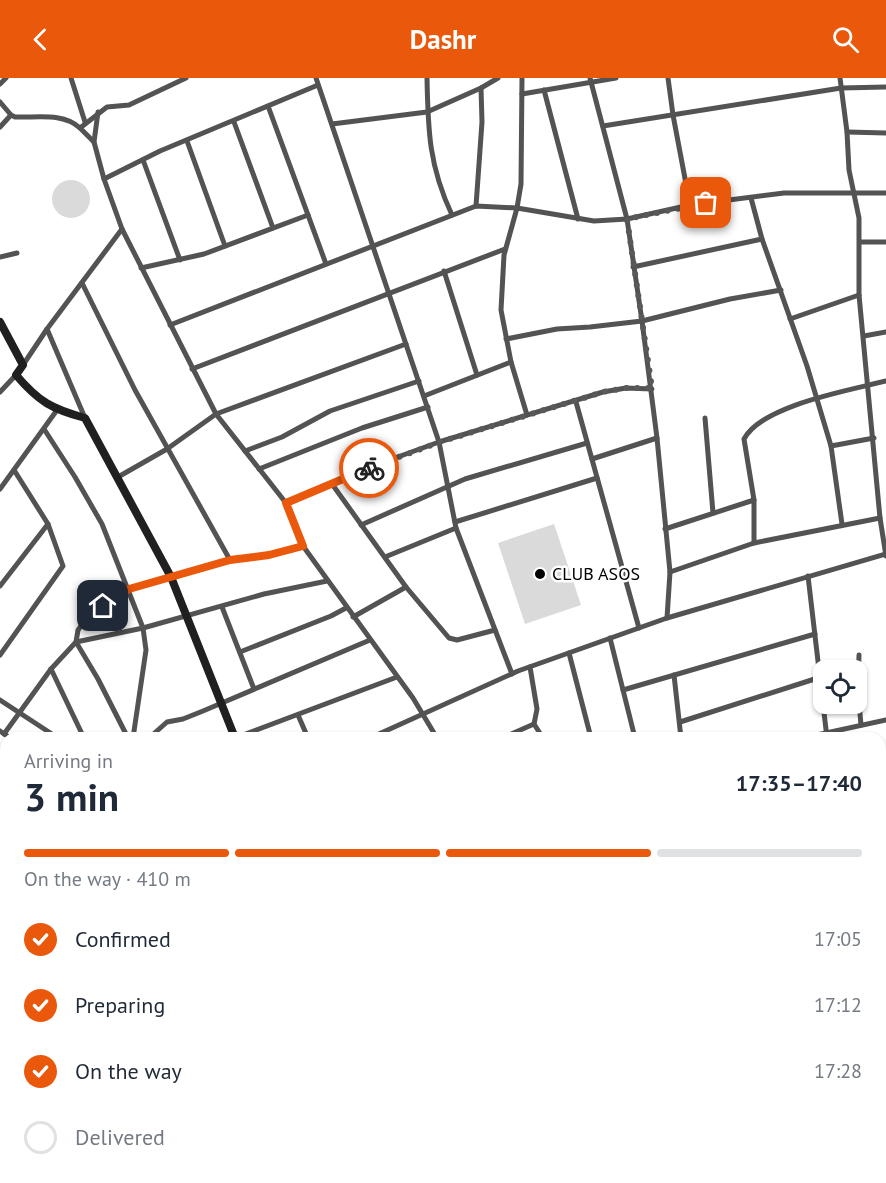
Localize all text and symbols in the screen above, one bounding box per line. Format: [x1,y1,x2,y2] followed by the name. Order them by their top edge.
[410,22,476,56] text: Dashr
[24,23,57,56] icon: back
[829,23,862,56] icon: search
[680,177,731,228] pin
[689,186,722,219] icon: bag
[339,438,399,498] courier
[353,452,386,485] icon: bike
[552,562,640,585] place label: CLUB ASOS
[533,567,547,581] marker: CLUB ASOS
[77,580,128,631] pin
[86,589,119,622] icon: home
[813,660,867,714] map controls
[813,660,867,714] button: locate
[24,748,113,774] text: Arriving in
[736,769,862,797] text: 17:35–17:40
[24,771,119,822] text: 3 min
[24,866,191,892] text: On the way · 410 m
[24,923,57,956] icon: check
[75,925,171,953] text: Confirmed
[814,926,862,952] text: 17:05
[24,989,57,1022] icon: check
[75,991,165,1019] text: Preparing
[814,992,862,1018] text: 17:12
[24,1055,57,1088] icon: check
[75,1057,182,1085] text: On the way
[814,1058,862,1084] text: 17:28
[75,1123,165,1151] text: Delivered

